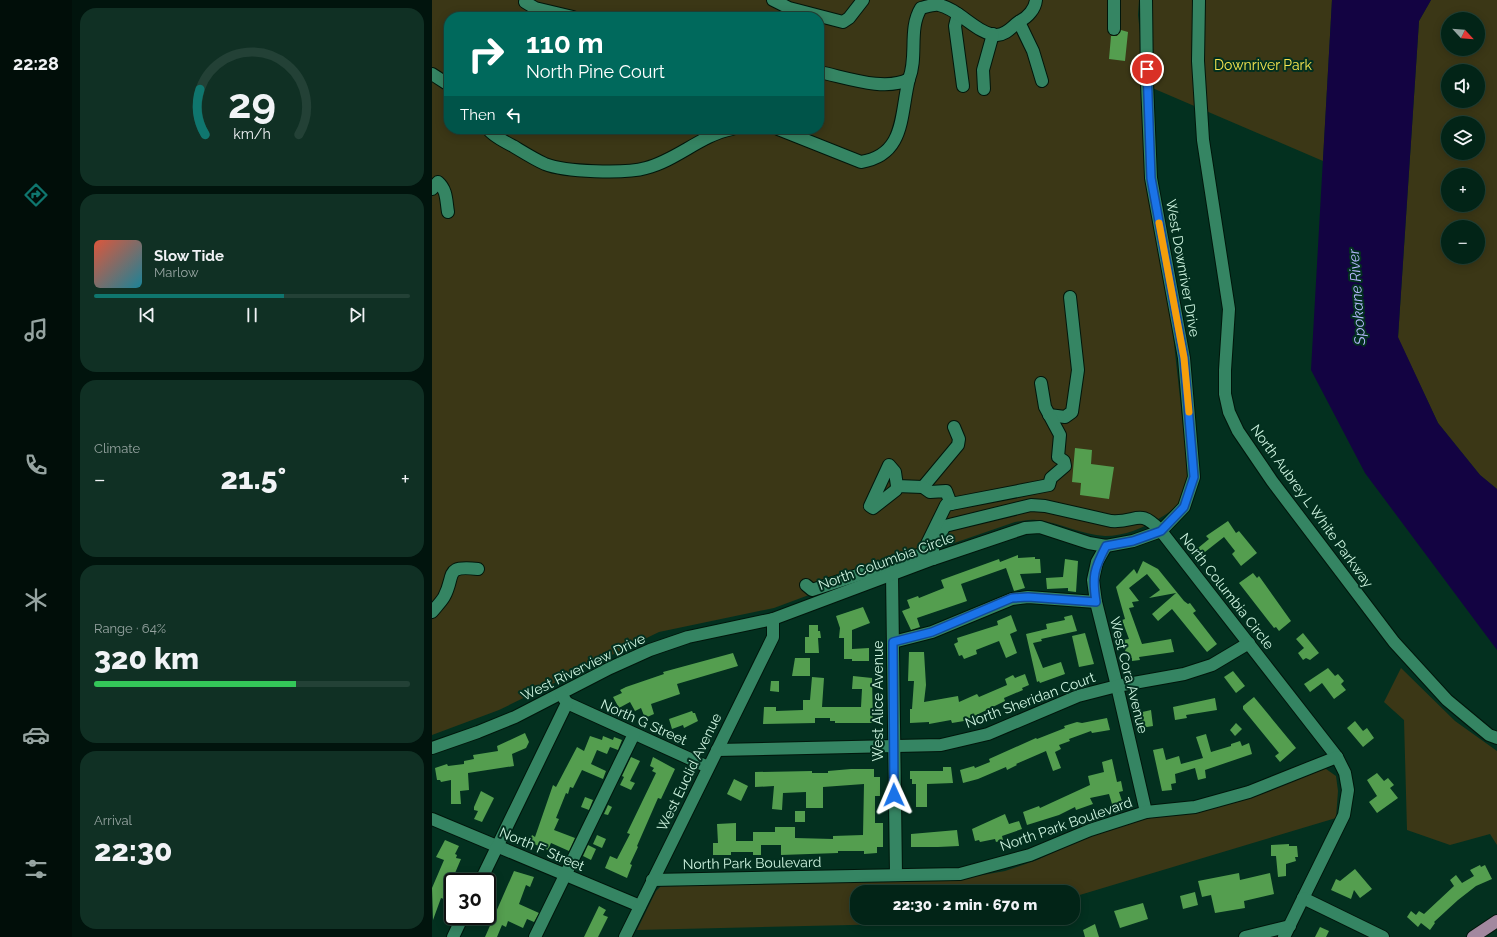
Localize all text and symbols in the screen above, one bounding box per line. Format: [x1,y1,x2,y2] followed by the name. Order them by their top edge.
[1441,12,1485,56] north arrow
[1441,12,1485,264] map controls
[526,27,604,60] text: 110 m
[460,28,512,80] icon: right
[1130,52,1164,86] pin
[13,53,59,74] text: 22:28
[1214,57,1312,73] park label: Downriver Park
[1136,58,1158,80] icon: arrive
[526,61,665,82] text: North Pine Court
[1441,64,1485,108] button: sound
[228,79,276,128] text: 29
[503,104,525,126] icon: left
[460,106,495,124] text: Then
[1441,116,1485,160] button: layers
[233,125,271,141] text: km/h
[1441,168,1485,212] button: +
[22,181,50,209] icon: directions
[1163,198,1203,338] street label: West Downriver Drive
[1441,220,1485,264] button: −
[154,247,224,265] text: Slow Tide
[1345,248,1369,347] water label: Spokane River
[154,265,199,280] text: Marlow
[136,304,158,326] icon: previous
[241,304,263,326] icon: pause
[346,304,368,326] icon: next
[22,316,50,344] icon: music
[1247,421,1377,591] street label: North Aubrey L White Parkway
[94,441,140,456] text: Climate
[22,451,50,479] icon: phone
[221,461,286,496] text: 21.5°
[94,466,106,492] text: −
[401,466,410,492] text: +
[816,529,956,593] street label: North Columbia Circle
[1177,530,1277,652] street label: North Columbia Circle
[22,586,50,614] icon: climate
[1107,615,1151,735] street label: West Cora Avenue
[94,621,166,636] text: Range · 64%
[518,630,648,704] street label: West Riverview Drive
[94,641,199,676] text: 320 km
[870,641,886,761] street label: West Alice Avenue
[963,669,1097,731] street label: North Sheridan Court
[598,696,690,748] street label: North G Street
[654,710,724,834] street label: West Euclid Avenue
[22,721,50,749] icon: car
[873,774,915,816] position arrow
[998,794,1134,854] street label: North Park Boulevard
[94,813,132,828] text: Arrival
[497,824,587,874] street label: North F Street
[94,833,173,868] text: 22:30
[683,854,821,872] street label: North Park Boulevard
[22,855,50,883] icon: filters
[444,873,496,925] speed limit sign: 30
[893,896,1037,914] text: 22:30 · 2 min · 670 m

